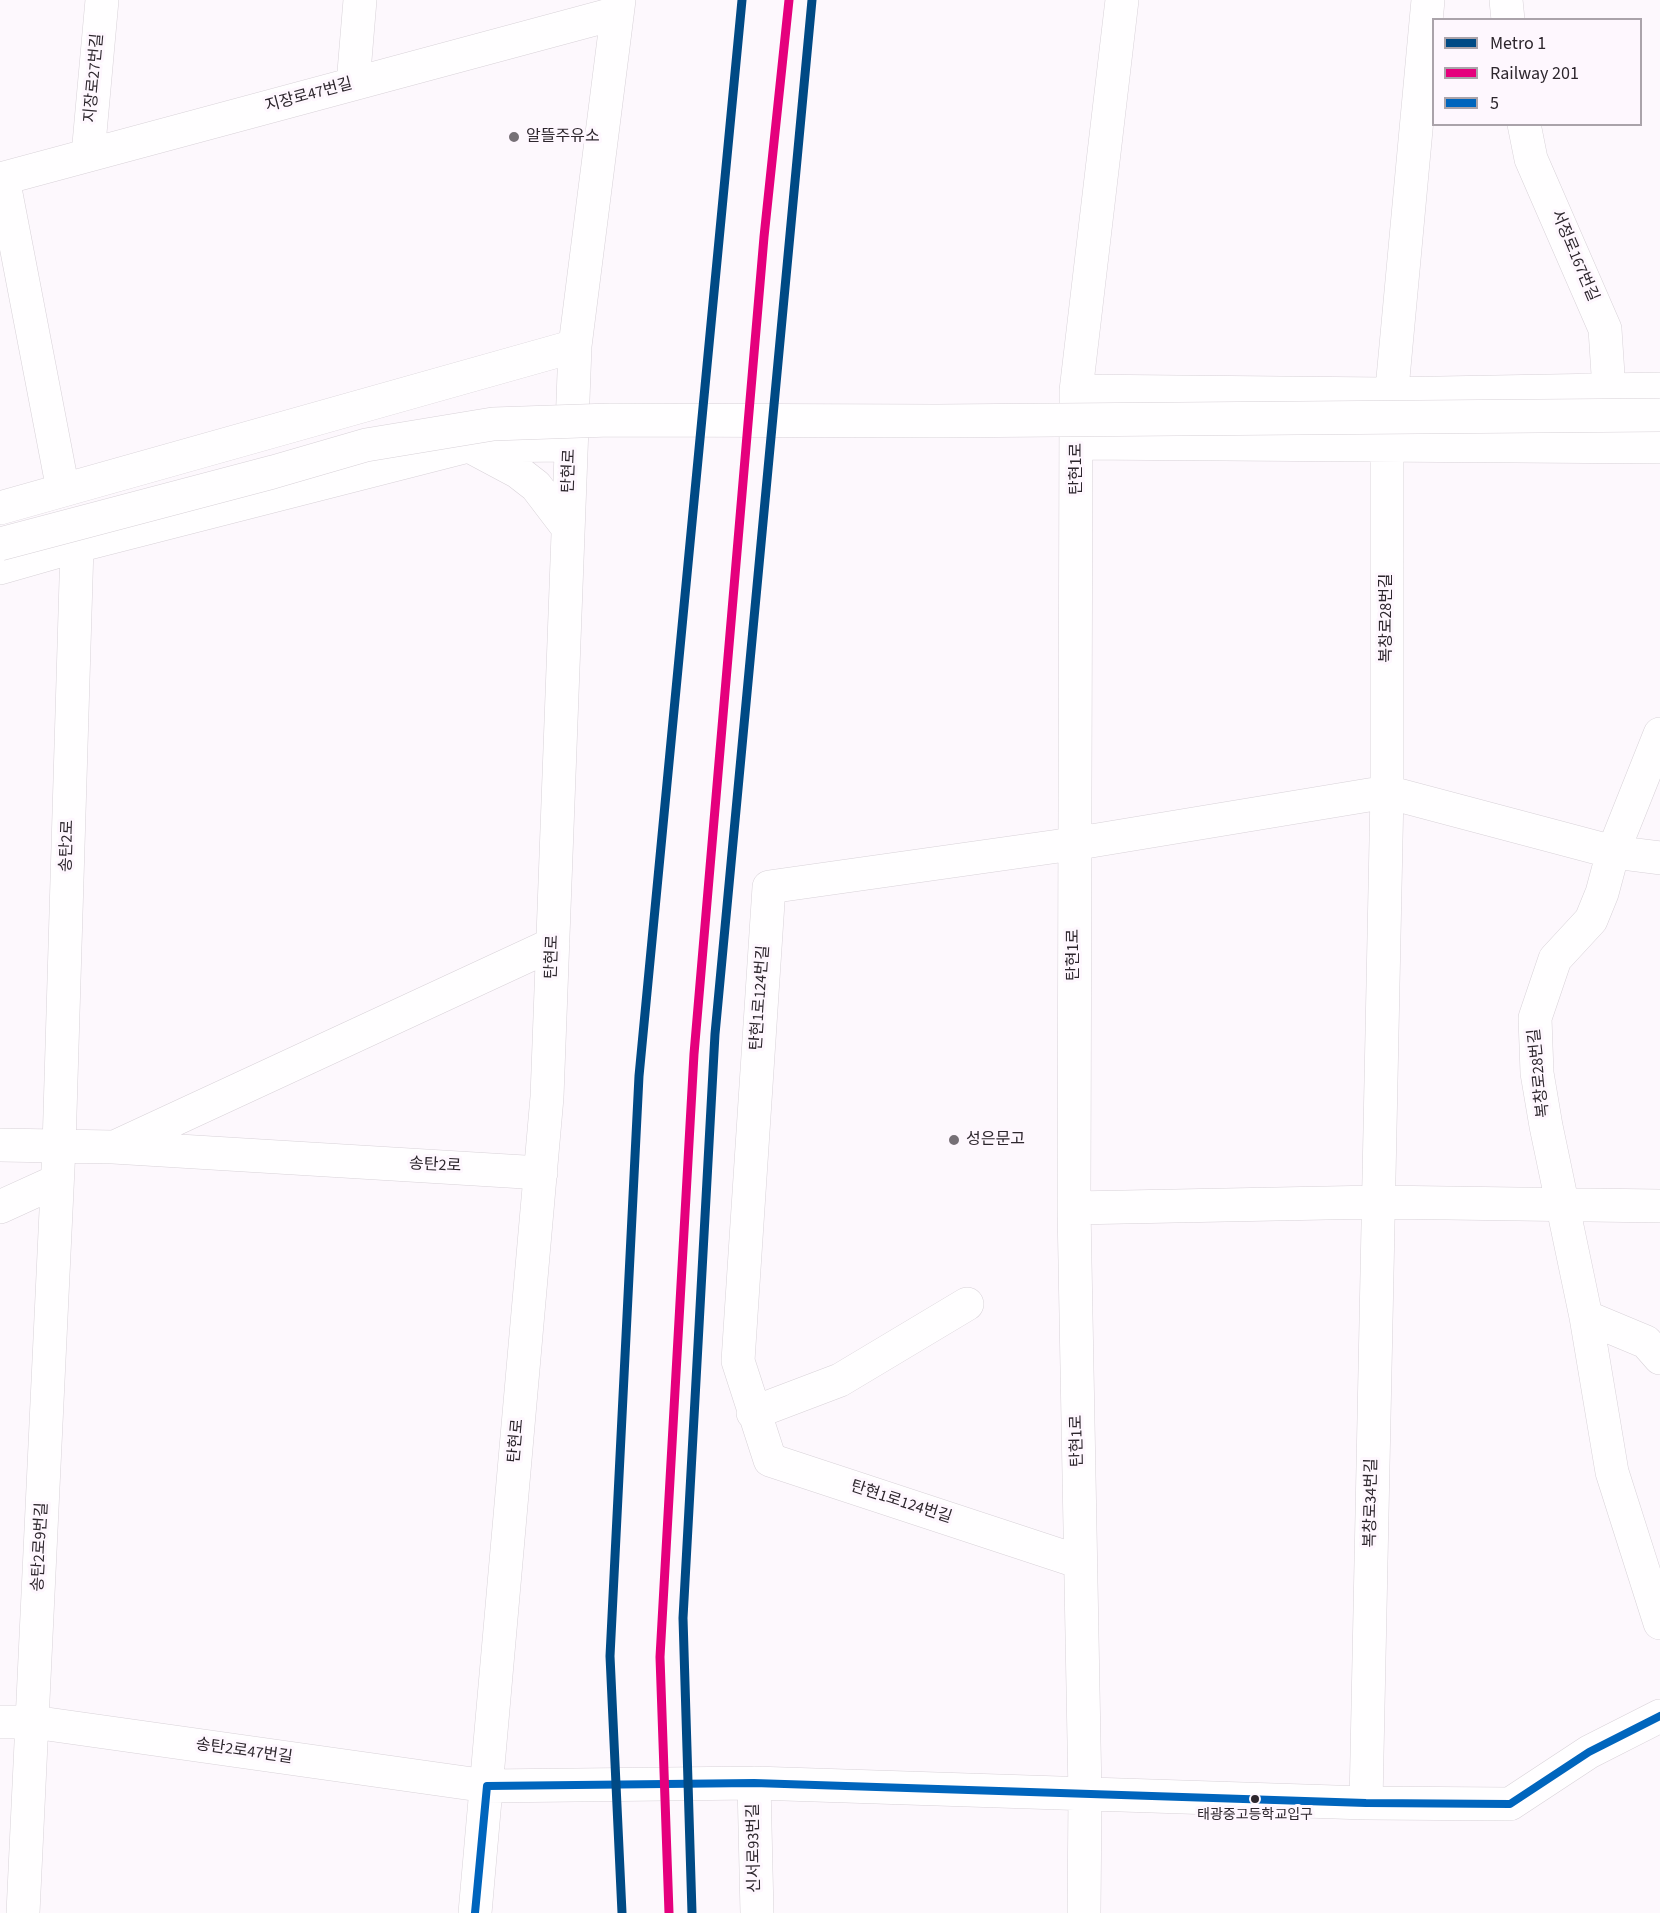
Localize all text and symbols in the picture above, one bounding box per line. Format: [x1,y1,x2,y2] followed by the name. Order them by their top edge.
[1432,18,1642,126] legend
[1490,31,1546,56] text: Metro 1
[82,33,108,123] street label: 지장로27번길
[1490,61,1579,86] text: Railway 201
[263,75,355,117] street label: 지장로47번길
[1490,91,1499,116] text: 5
[526,127,600,147] place label: 알뜰주유소
[507,130,521,144] marker: 알뜰주유소
[1546,207,1602,305] street label: 서정로167번길
[1067,443,1087,495] street label: 탄현1로
[560,449,580,493] street label: 탄현로
[1377,573,1397,663] street label: 복창로28번길
[57,820,79,872] street label: 송탄2로
[1064,929,1084,981] street label: 탄현1로
[543,935,563,979] street label: 탄현로
[748,945,774,1051] street label: 탄현1로124번길
[1526,1027,1554,1119] street label: 복창로28번길
[966,1130,1025,1150] place label: 성은문고
[947,1133,961,1147] marker: 성은문고
[408,1155,462,1177] street label: 송탄2로
[1068,1415,1088,1467] street label: 탄현1로
[506,1418,528,1464] street label: 탄현로
[1362,1458,1382,1548] street label: 복창로34번길
[848,1478,954,1528] street label: 탄현1로124번길
[29,1502,53,1592] street label: 송탄2로9번길
[194,1736,294,1768] street label: 송탄2로47번길
[1249,1793,1261,1805] marker: 태광중고등학교입구
[745,1803,765,1893] street label: 신서로93번길
[1197,1808,1313,1824] place label: 태광중고등학교입구

